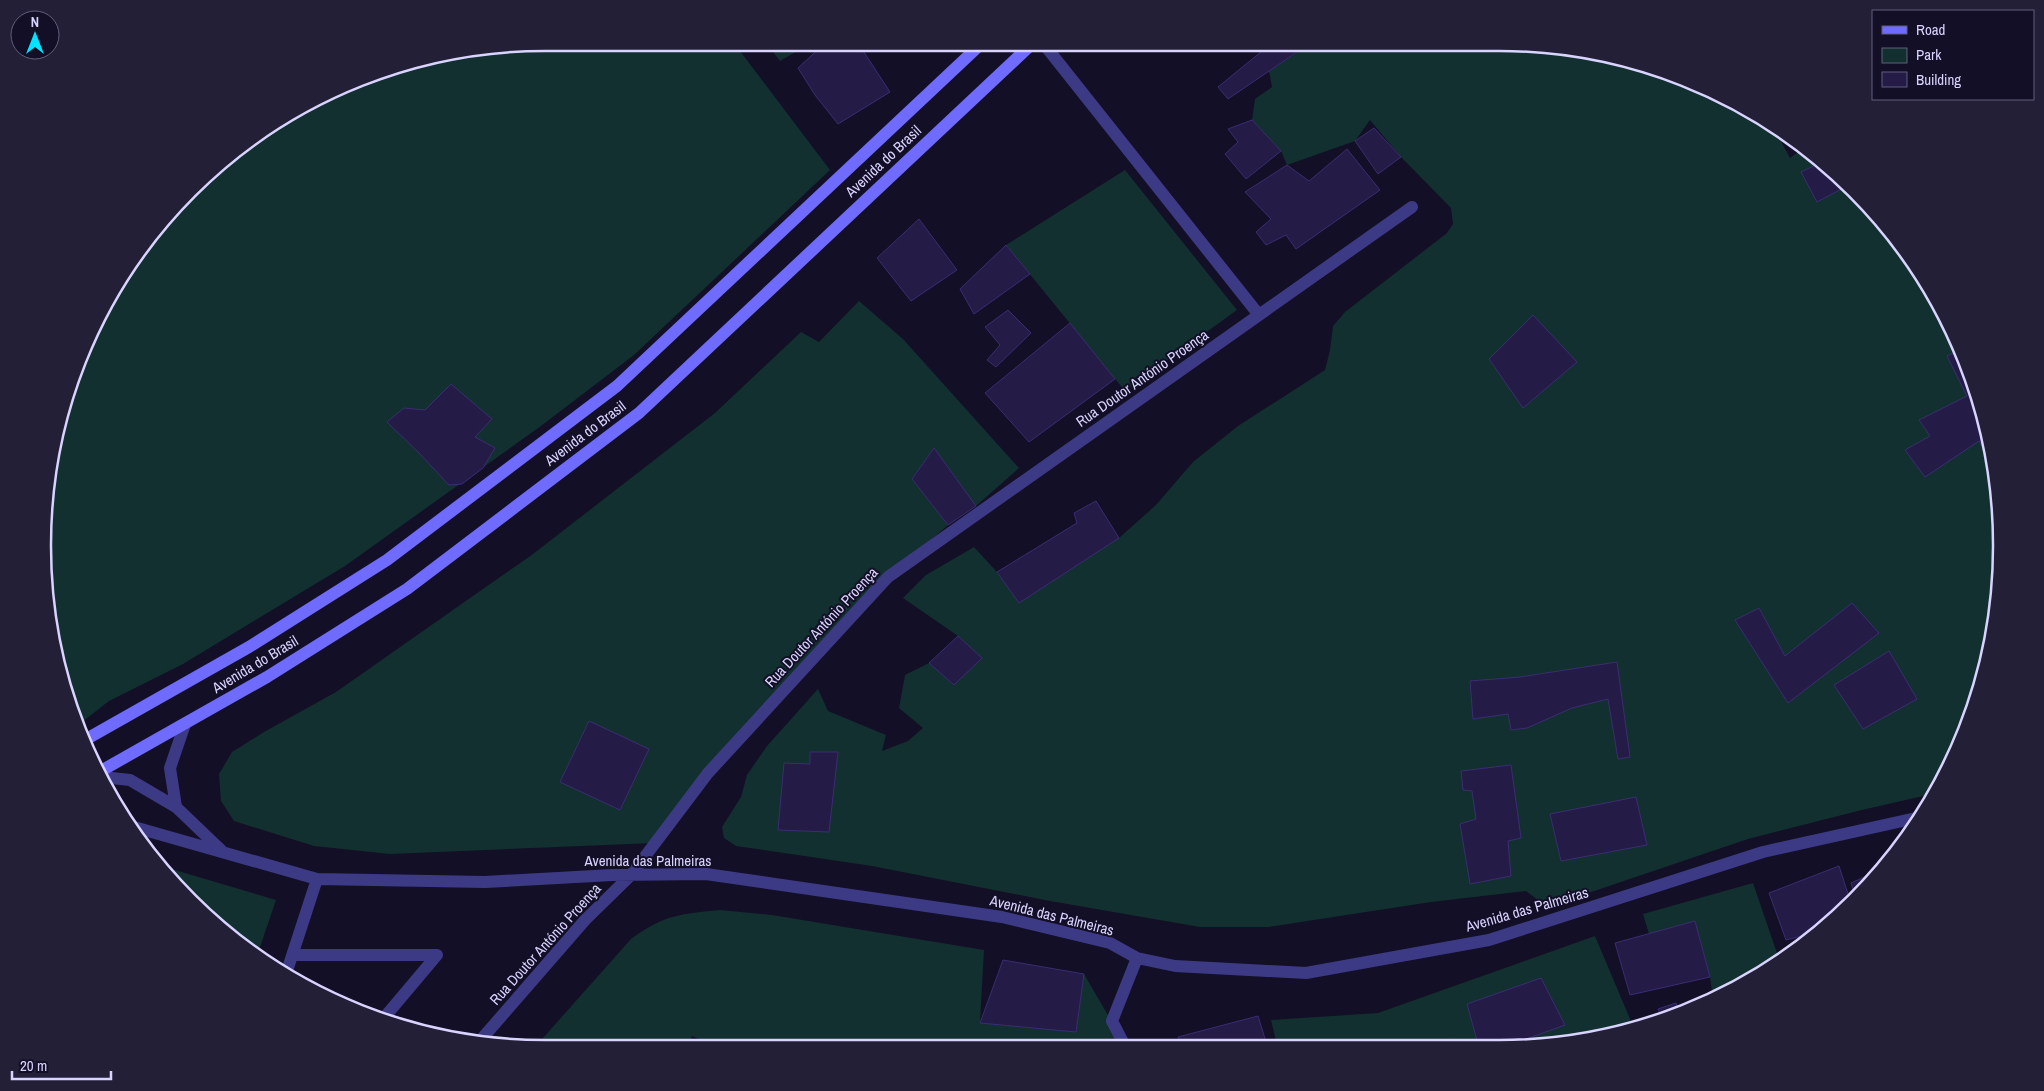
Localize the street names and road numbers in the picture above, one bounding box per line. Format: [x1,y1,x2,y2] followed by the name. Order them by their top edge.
[840,120,926,202] street label: Avenida do Brasil
[1072,324,1213,432] street label: Rua Doutor António Proença
[539,395,630,471] street label: Avenida do Brasil
[760,562,882,692] street label: Rua Doutor António Proença
[207,630,302,698] street label: Avenida do Brasil
[584,850,711,871] street label: Avenida das Palmeiras
[485,878,606,1009] street label: Rua Doutor António Proença
[1462,881,1591,937] street label: Avenida das Palmeiras
[987,889,1116,941] street label: Avenida das Palmeiras

